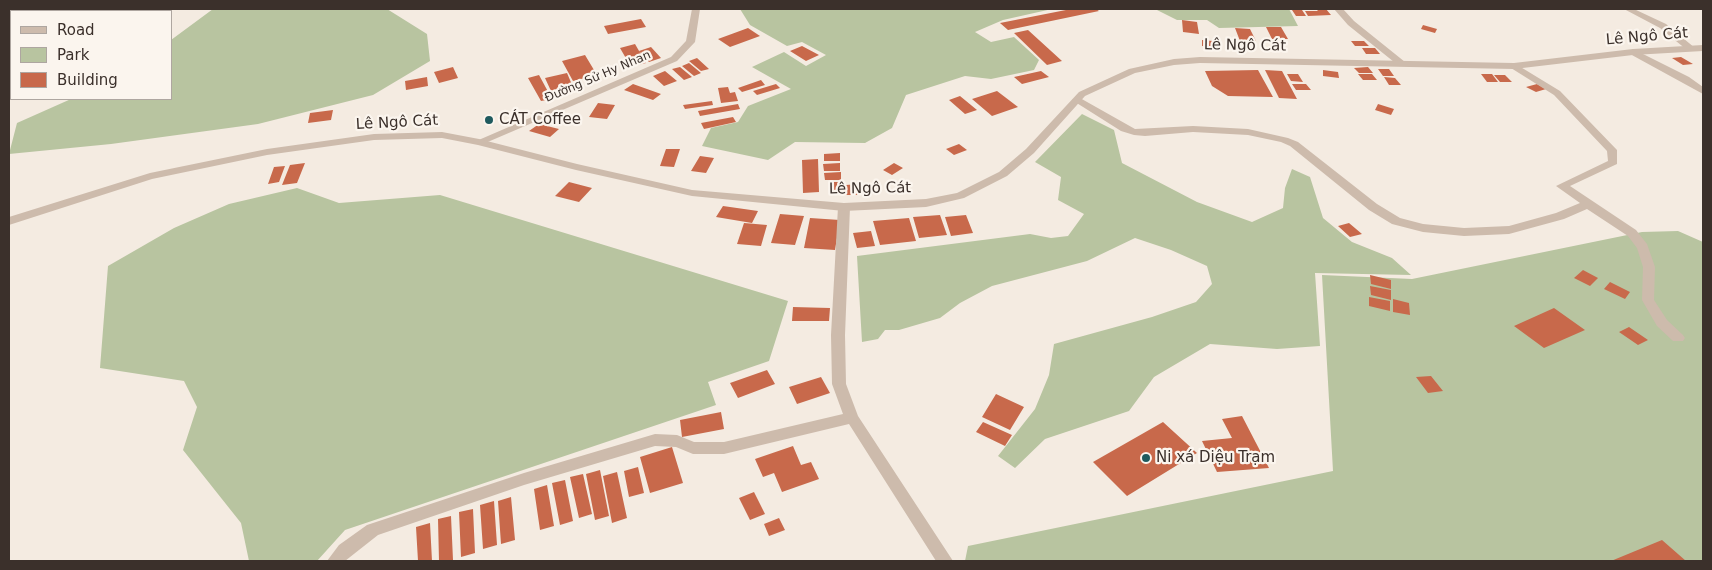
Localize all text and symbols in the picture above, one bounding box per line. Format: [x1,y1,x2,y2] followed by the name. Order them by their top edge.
[10,10,172,100] legend
[57,21,95,39] text: Road
[1605,24,1689,50] street label: Lê Ngô Cát
[1204,36,1286,56] street label: Lê Ngô Cát
[57,46,89,64] text: Park
[543,48,653,106] street label: Đường Sử Hy Nhan
[57,71,118,89] text: Building
[499,111,581,129] place label: CÁT Coffee
[355,112,439,134] street label: Lê Ngô Cát
[483,114,495,126] marker: CÁT Coffee
[829,179,911,199] street label: Lê Ngô Cát
[1156,449,1275,467] place label: Ni xá Diệu Trạm
[1140,452,1152,464] marker: Ni xá Diệu Trạm

